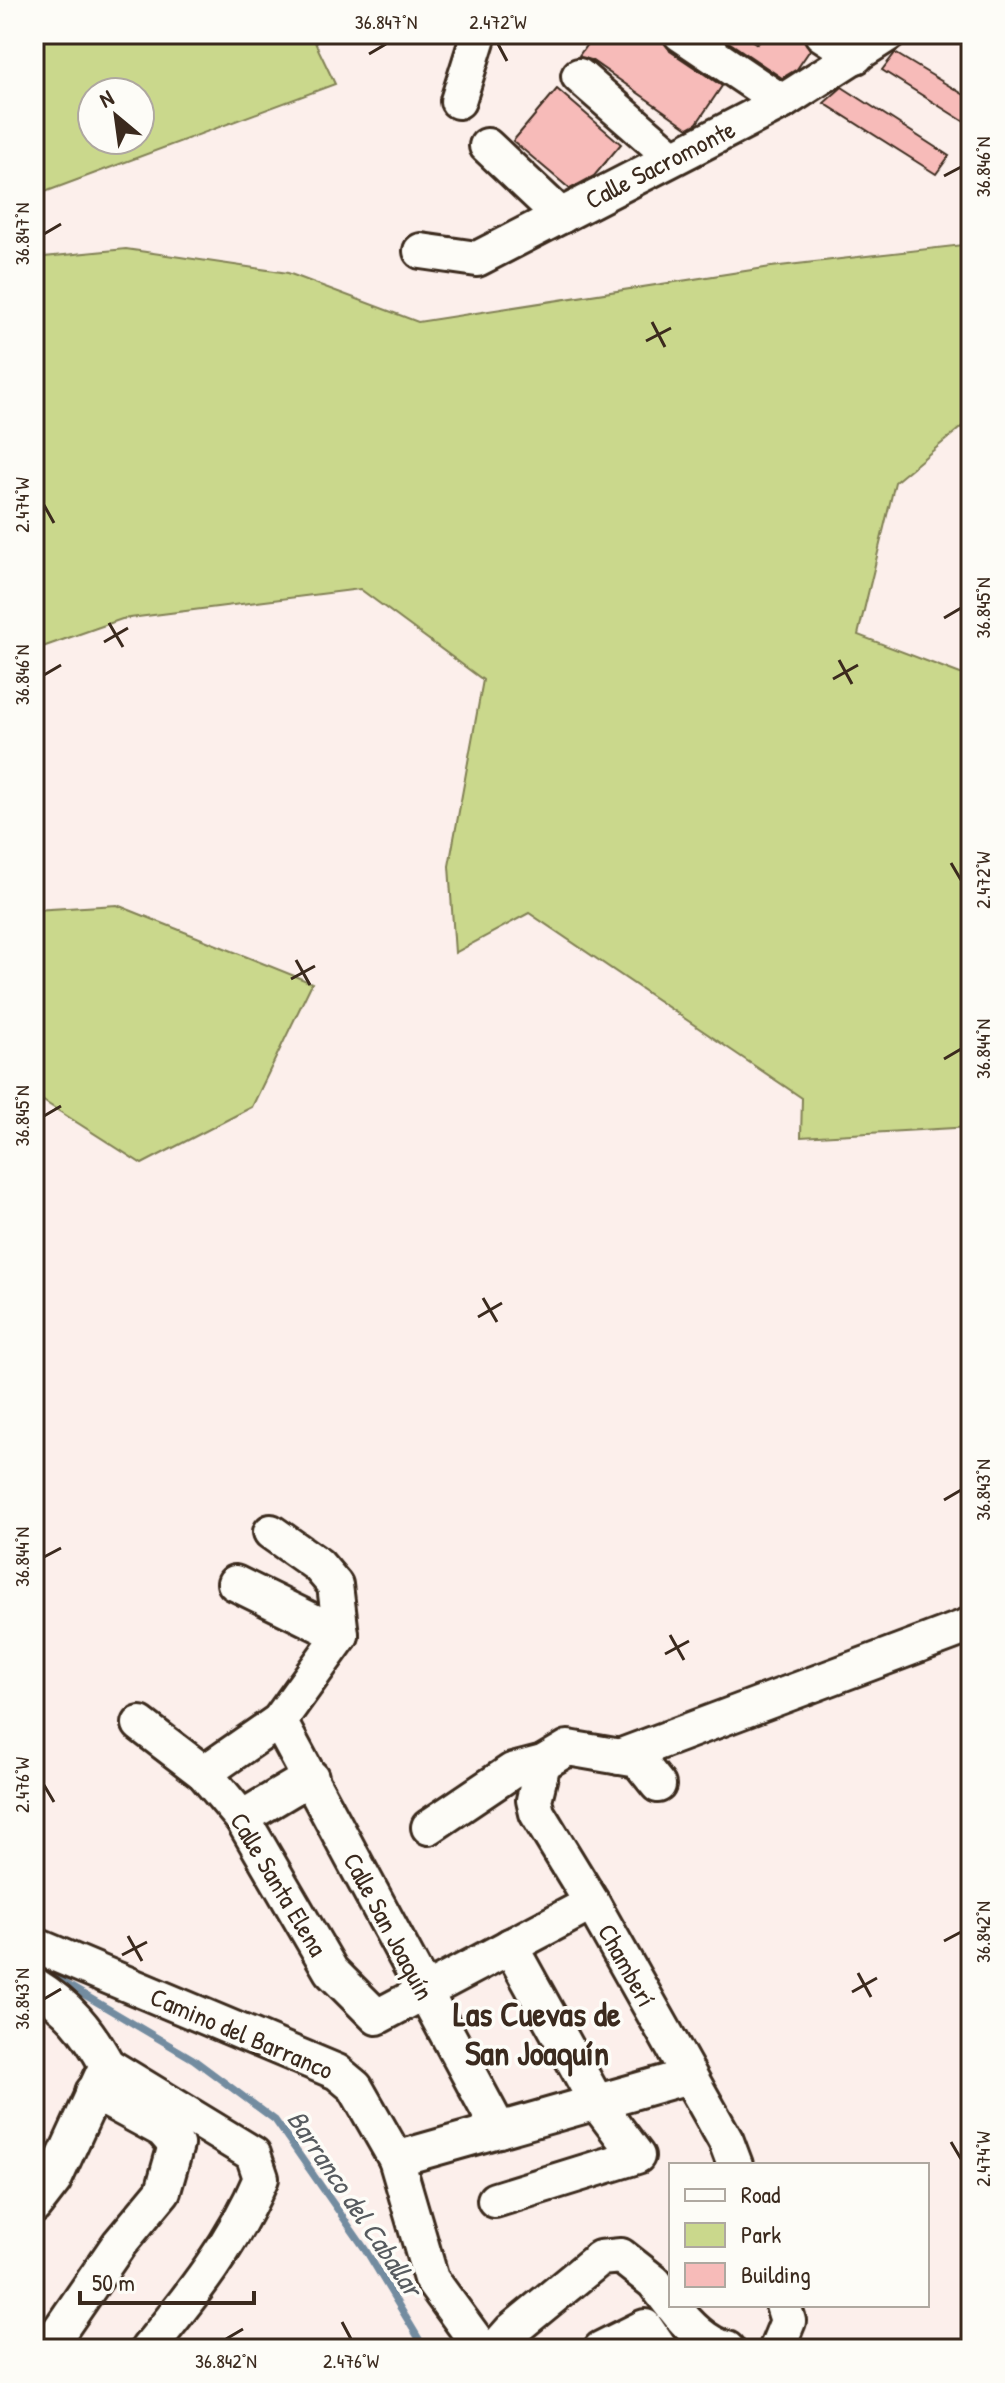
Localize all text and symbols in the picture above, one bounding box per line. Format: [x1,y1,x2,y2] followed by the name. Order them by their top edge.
[355,8,417,35] text: 36.847°N
[469,8,527,35] text: 2.472°W
[76,76,156,156] north arrow
[94,82,119,114] text: N
[579,111,741,217] street label: Calle Sacromonte
[969,137,996,197] text: 36.846°N
[8,203,35,265] text: 36.847°N
[8,477,35,533] text: 2.474°W
[969,577,996,639] text: 36.845°N
[8,645,35,705] text: 36.846°N
[969,851,996,909] text: 2.472°W
[969,1019,996,1079] text: 36.844°N
[8,1085,35,1147] text: 36.845°N
[969,1459,996,1521] text: 36.843°N
[8,1527,35,1587] text: 36.844°N
[8,1756,35,1813] text: 2.476°W
[222,1806,336,1962] street label: Calle Santa Elena
[335,1846,443,2006] street label: Calle San Joaquín
[969,1901,996,1963] text: 36.842°N
[590,1917,664,2013] street label: Chamberí
[8,1968,35,2030] text: 36.843°N
[145,1979,339,2087] street label: Camino del Barranco
[453,1991,621,2077] district label: Las Cuevas de San Joaquín
[278,2102,433,2306] water label: Barranco del Caballar
[969,2131,996,2187] text: 2.474°W
[669,2163,929,2307] legend
[741,2178,780,2210] text: Road
[741,2218,781,2250] text: Park
[80,2255,254,2305] scale bar
[741,2258,811,2290] text: Building
[92,2266,135,2298] text: 50 m
[195,2347,257,2374] text: 36.842°N
[323,2347,380,2374] text: 2.476°W

